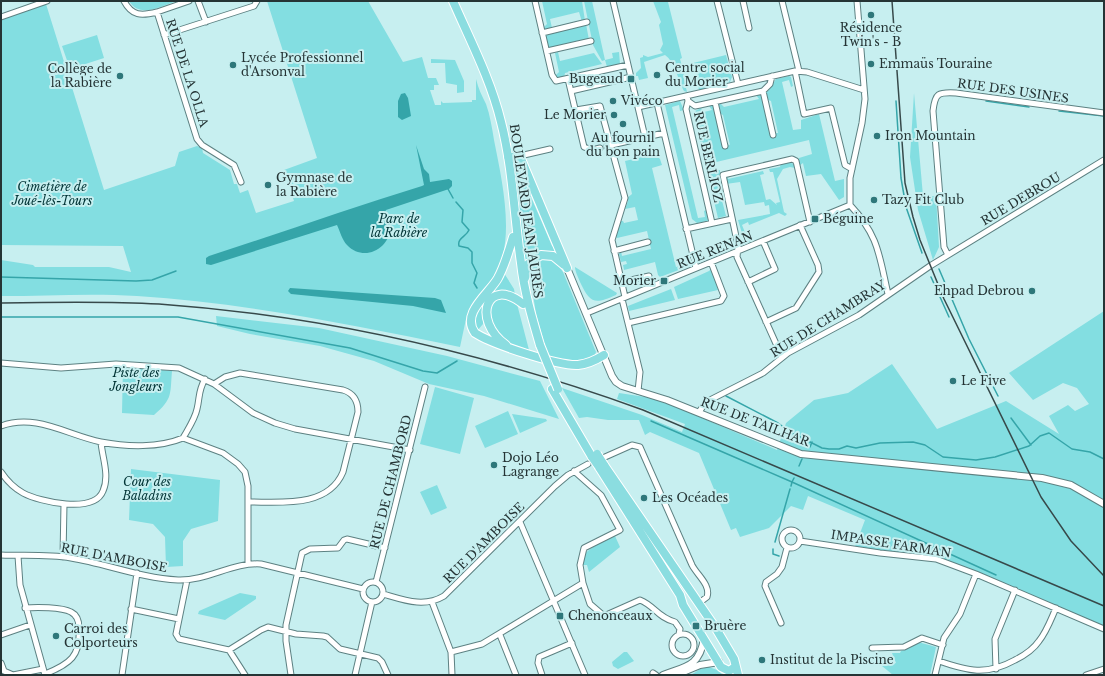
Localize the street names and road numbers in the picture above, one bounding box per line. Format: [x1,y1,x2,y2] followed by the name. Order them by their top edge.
[163,17,212,130] street label: RUE DE LA OLLA
[956,75,1070,106] street label: RUE DES USINES
[691,110,726,204] street label: RUE BERLIOZ
[507,123,547,299] street label: BOULEVARD JEAN JAURÈS
[978,169,1064,228] street label: RUE DEBROU
[675,227,755,272] street label: RUE RENAN
[767,277,888,360] street label: RUE DE CHAMBRAY
[699,394,812,449] street label: RUE DE TAILHAR
[367,413,414,551] street label: RUE DE CHAMBORD
[440,499,527,586] street label: RUE D'AMBOISE
[830,527,952,560] street label: IMPASSE FARMAN
[60,540,169,575] street label: RUE D'AMBOISE

